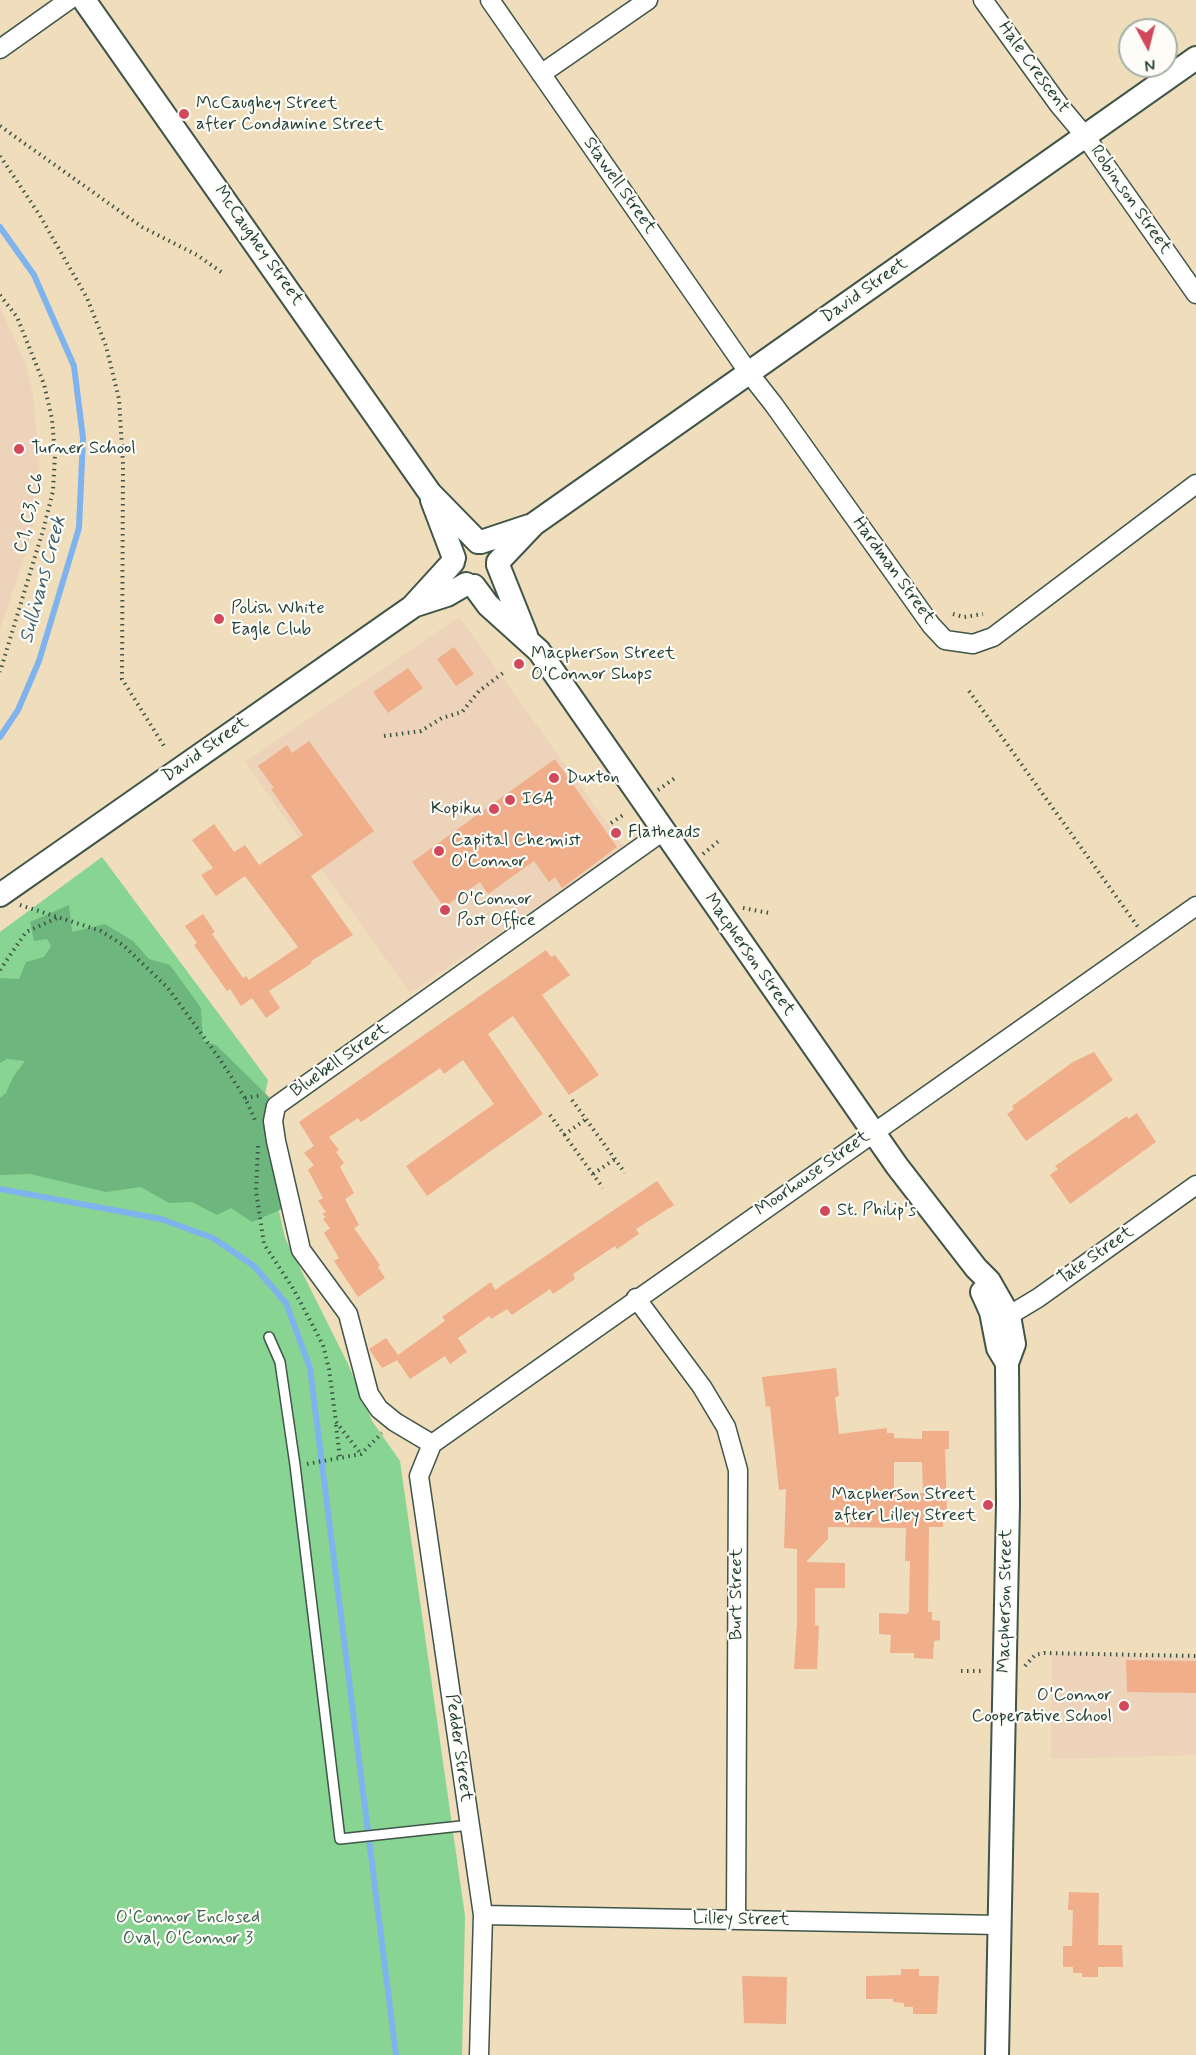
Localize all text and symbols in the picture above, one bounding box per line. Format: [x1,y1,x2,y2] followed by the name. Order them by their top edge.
[993,18,1073,118] street label: Hale Crescent
[1118,18,1178,78] north arrow
[1143,53,1157,75] text: N
[196,93,384,136] place label: McCaughey Street after Condamine Street
[177,107,191,121] marker: McCaughey Street after Condamine Street
[578,133,660,239] street label: Stawell Street
[1084,141,1176,259] street label: Robinson Street
[209,182,307,310] street label: McCaughey Street
[818,253,912,329] street label: David Street
[31,438,136,460] place label: Turner School
[12,442,26,456] marker: Turner School
[10,471,50,555] street label: C1, C3, C6
[847,513,939,629] street label: Hardman Street
[15,514,73,646] water label: Sullivans Creek
[231,598,325,640] place label: Polish White Eagle Club
[212,612,226,626] marker: Polish White Eagle Club
[531,643,675,686] place label: Macpherson Street O'Connor Shops
[512,657,526,671] marker: Macpherson Street O'Connor Shops
[159,712,253,788] street label: David Street
[566,767,619,789] place label: Duxton
[547,771,561,785] marker: Duxton
[522,789,555,811] place label: IGA
[503,793,517,807] marker: IGA
[431,798,482,820] place label: Kopiku
[487,802,501,816] marker: Kopiku
[628,822,700,844] place label: Flatheads
[609,826,623,840] marker: Flatheads
[451,830,581,872] place label: Capital Chemist O'Connor
[432,844,446,858] marker: Capital Chemist O'Connor
[457,889,536,932] place label: O'Connor Post Office
[699,890,799,1020] street label: Macpherson Street
[438,903,452,917] marker: O'Connor Post Office
[287,1019,393,1103] street label: Bluebell Street
[752,1127,874,1221] street label: Moorhouse Street
[837,1200,916,1222] place label: St. Philip's
[818,1204,832,1218] marker: St. Philip's
[1054,1222,1138,1290] street label: Tate Street
[832,1484,976,1526] place label: Macpherson Street after Lilley Street
[981,1498,995,1512] marker: Macpherson Street after Lilley Street
[994,1529,1018,1673] street label: Macpherson Street
[726,1548,748,1640] street label: Burt Street
[971,1685,1112,1728] place label: O'Connor Cooperative School
[440,1693,476,1803] street label: Pedder Street
[1117,1699,1131,1713] marker: O'Connor Cooperative School
[116,1907,260,1950] park label: O'Connor Enclosed Oval, O'Connor 3
[692,1908,790,1932] street label: Lilley Street

